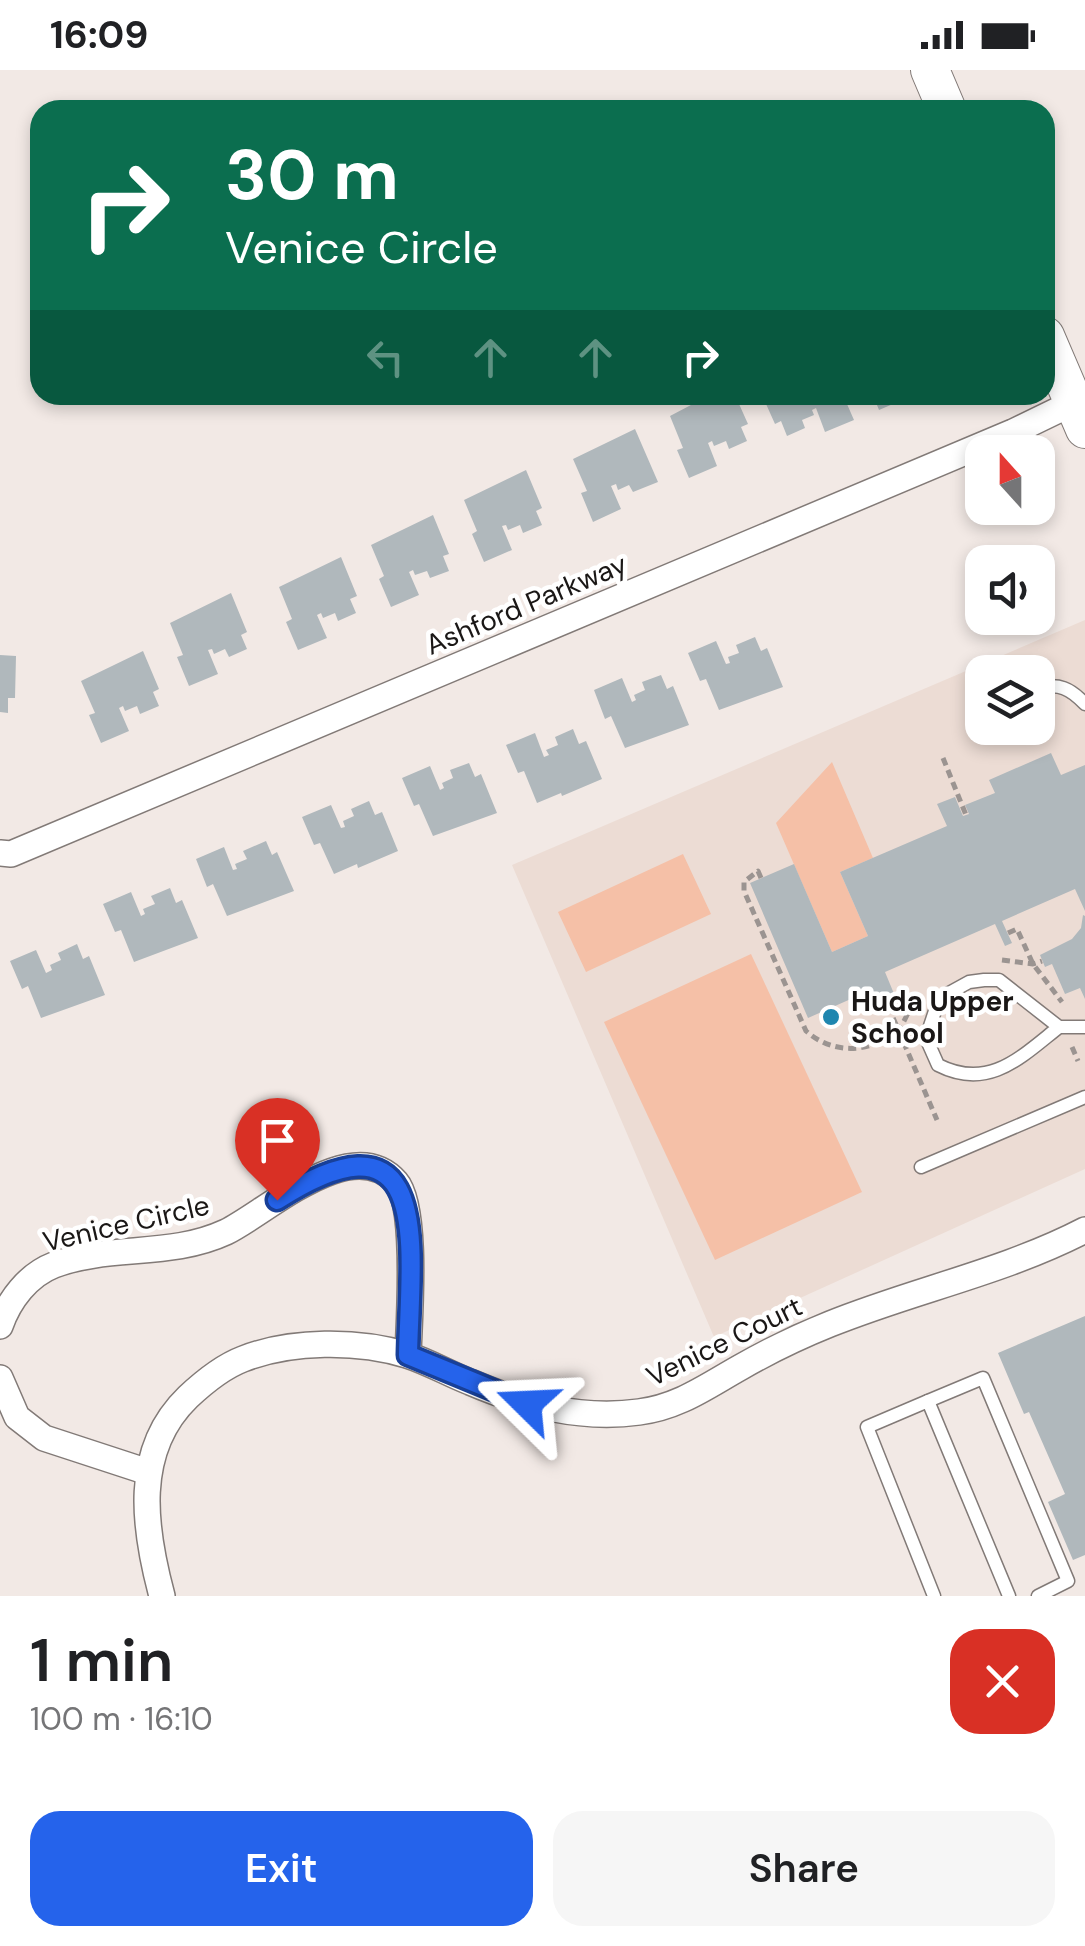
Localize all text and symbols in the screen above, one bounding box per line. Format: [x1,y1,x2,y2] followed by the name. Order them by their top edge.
[50,10,148,60] text: 16:09
[225,130,399,221] text: 30 m
[60,140,190,270] icon: right
[225,218,498,277] text: Venice Circle
[358,330,413,385] icon: left
[463,330,518,385] icon: ahead
[568,330,623,385] icon: ahead
[673,330,728,385] icon: right
[965,435,1055,525] north arrow
[965,435,1055,745] map controls
[420,545,633,664] street label: Ashford Parkway
[965,545,1055,635] button: sound
[965,655,1055,745] button: layers
[851,983,1014,1052] place label: Huda Upper School
[820,1006,842,1028] marker: Huda Upper School
[235,1098,320,1201] pin
[250,1113,305,1168] icon: arrive
[39,1186,213,1261] street label: Venice Circle
[640,1288,808,1395] street label: Venice Court
[475,1352,579,1456] position arrow
[30,1621,173,1700] text: 1 min
[950,1629,1055,1734] button: close
[30,1698,213,1740] text: 100 m · 16:10
[30,1811,533,1926] button: Exit
[553,1811,1055,1926] button: Share

